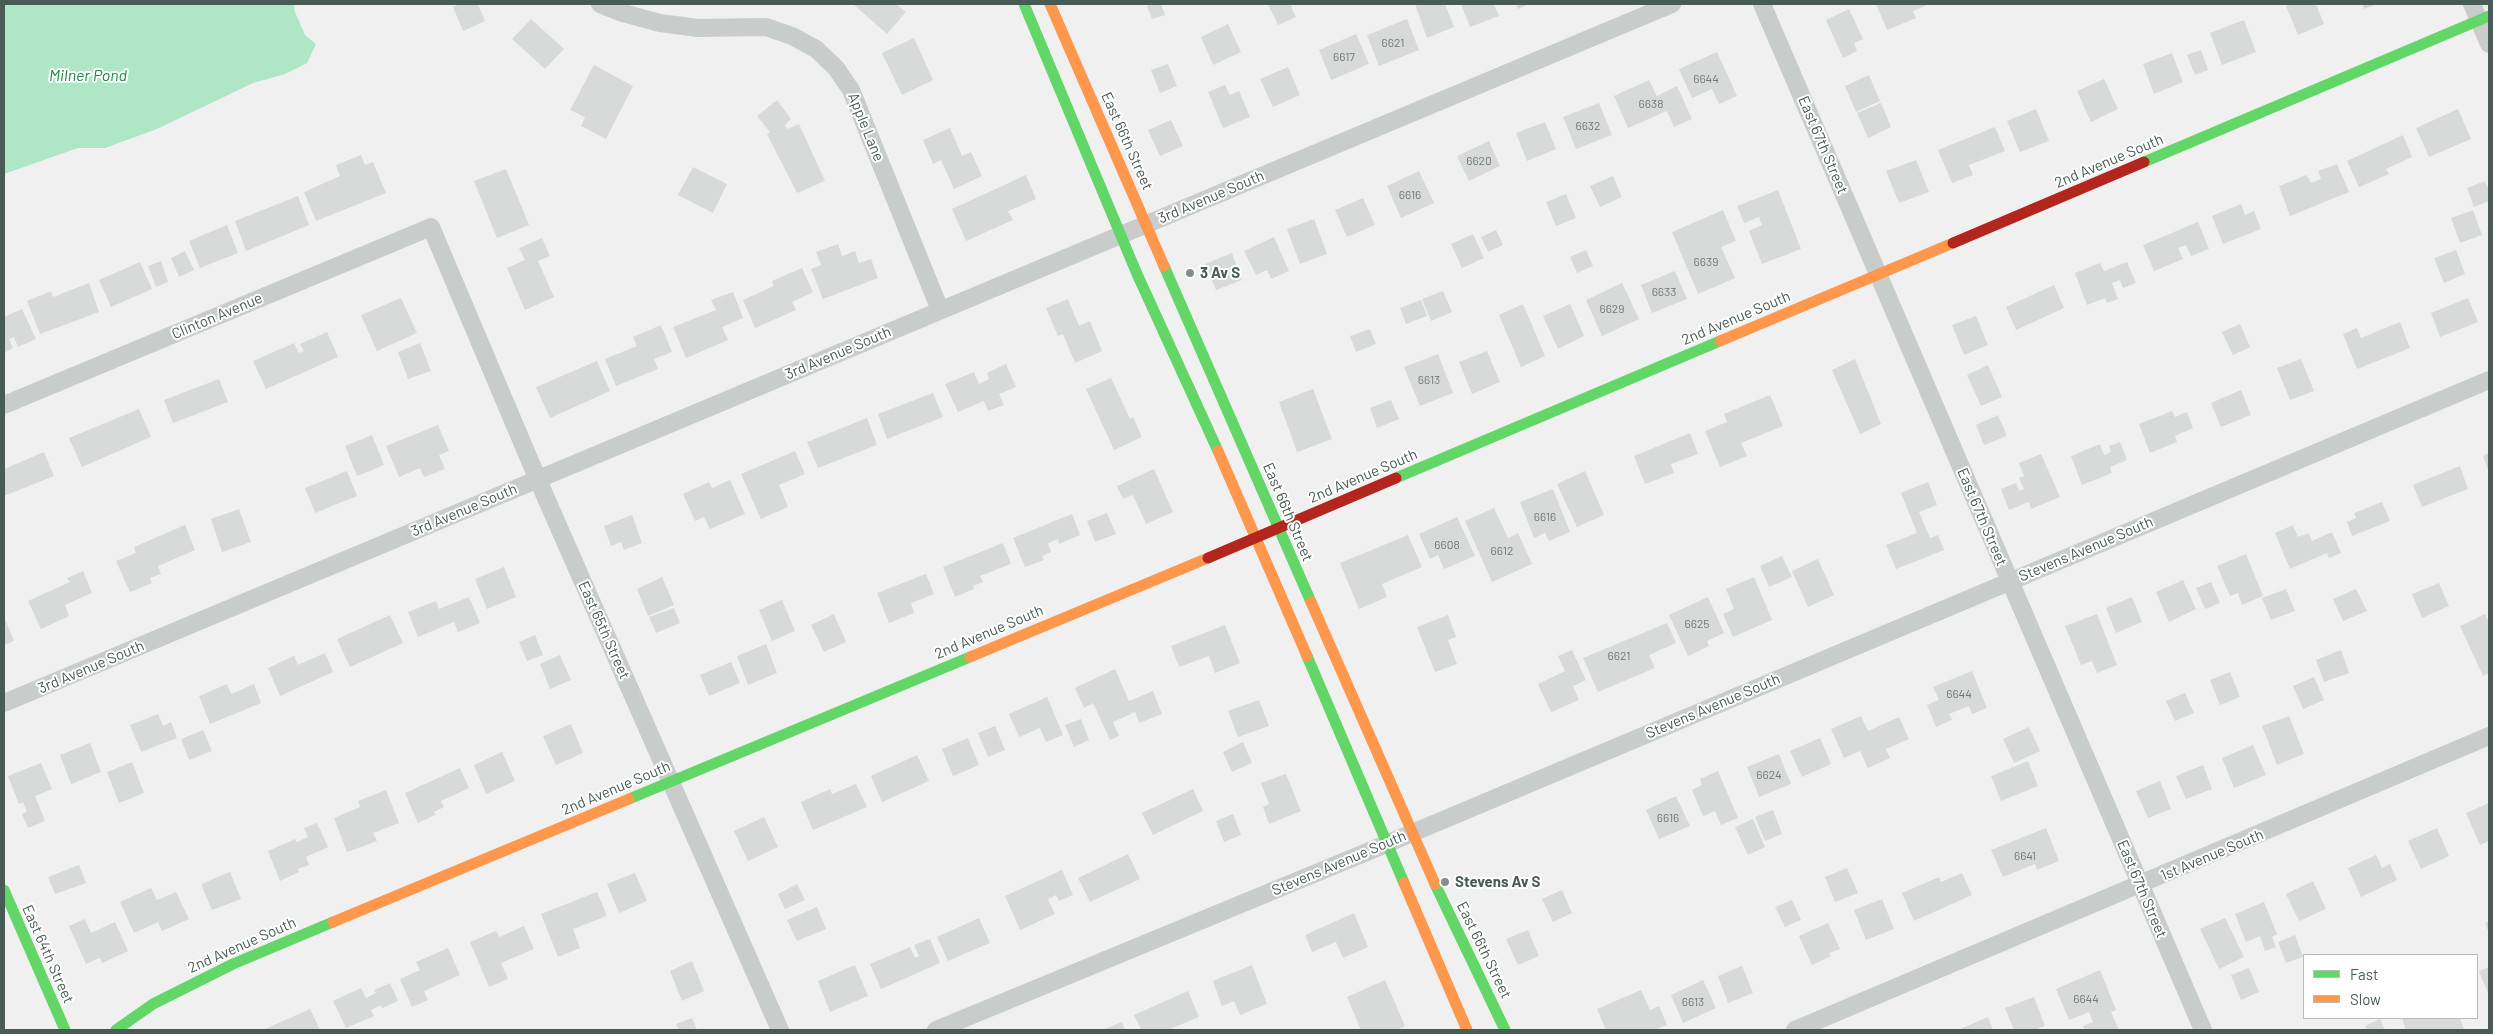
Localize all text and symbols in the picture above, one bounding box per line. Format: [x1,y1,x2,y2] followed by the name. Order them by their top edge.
[1382,36,1404,50] house number: 6621
[1333,50,1355,64] house number: 6617
[49,66,127,86] water label: Milner Pond
[1693,72,1719,86] house number: 6644
[1097,89,1157,193] street label: East 66th Street
[844,90,888,164] street label: Apple Lane
[1794,93,1852,197] street label: East 67th Street
[1639,97,1663,111] house number: 6638
[1576,119,1600,133] house number: 6632
[2052,130,2166,192] street label: 2nd Avenue South
[1466,154,1492,168] house number: 6620
[1155,167,1267,227] street label: 3rd Avenue South
[1399,188,1421,202] house number: 6616
[1694,255,1718,269] house number: 6639
[1200,264,1240,282] place label: 3 Av S
[1184,267,1196,279] marker: 3 Av S
[1652,285,1676,299] house number: 6633
[1679,287,1793,349] street label: 2nd Avenue South
[169,289,265,343] street label: Clinton Avenue
[1599,302,1625,316] house number: 6629
[782,323,894,383] street label: 3rd Avenue South
[1418,373,1440,387] house number: 6613
[1306,445,1420,507] street label: 2nd Avenue South
[1259,460,1317,564] street label: East 66th Street
[1953,465,2011,569] street label: East 67th Street
[408,480,520,540] street label: 3rd Avenue South
[1534,510,1556,524] house number: 6616
[2016,513,2156,585] street label: Stevens Avenue South
[1434,538,1460,552] house number: 6608
[1491,544,1513,558] house number: 6612
[574,578,634,682] street label: East 65th Street
[932,601,1046,663] street label: 2nd Avenue South
[1685,617,1709,631] house number: 6625
[35,637,147,697] street label: 3rd Avenue South
[1608,649,1630,663] house number: 6621
[1643,670,1783,742] street label: Stevens Avenue South
[1946,687,1972,701] house number: 6644
[559,757,673,819] street label: 2nd Avenue South
[1756,768,1782,782] house number: 6624
[1657,811,1679,825] house number: 6616
[2158,825,2266,885] street label: 1st Avenue South
[1269,827,1409,899] street label: Stevens Avenue South
[2113,837,2171,941] street label: East 67th Street
[2014,849,2036,863] house number: 6641
[1455,873,1541,891] place label: Stevens Av S
[1439,876,1451,888] marker: Stevens Av S
[1453,899,1515,1001] street label: East 66th Street
[18,902,78,1006] street label: East 64th Street
[185,913,299,977] street label: 2nd Avenue South
[2303,954,2478,1019] legend
[2350,965,2378,983] text: Fast
[2350,990,2381,1008] text: Slow
[2073,992,2099,1006] house number: 6644
[1682,995,1704,1009] house number: 6613

